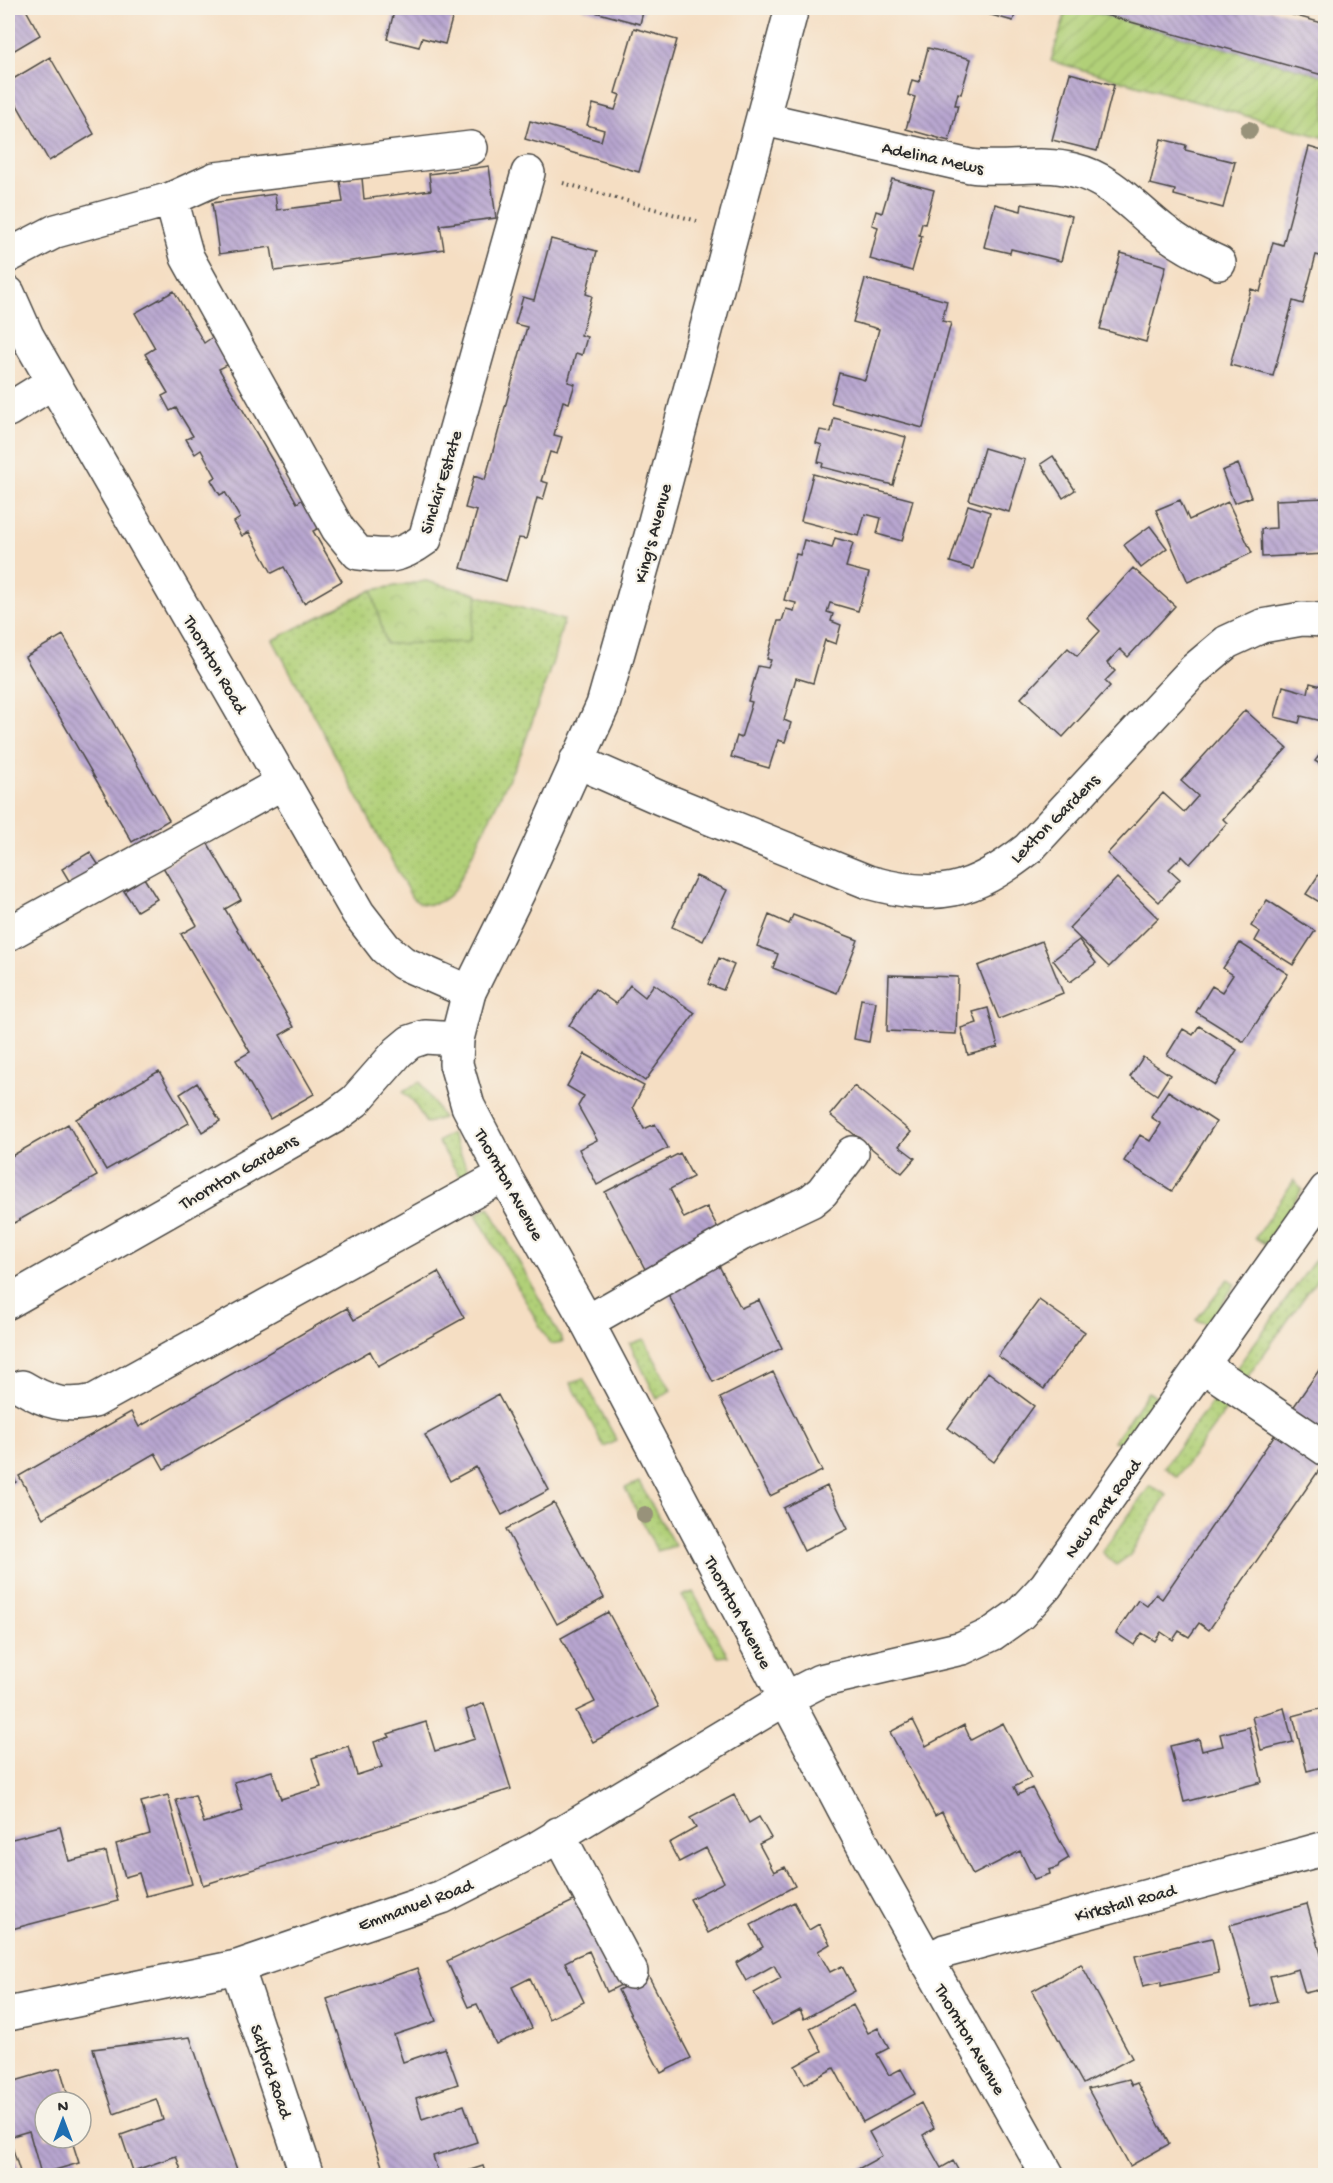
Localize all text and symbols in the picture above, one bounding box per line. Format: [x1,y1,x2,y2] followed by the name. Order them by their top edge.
[880,138,987,181] street label: Adelina Mews
[417,428,468,537] street label: Sinclair Estate
[631,481,678,586] street label: King's Avenue
[177,612,251,719] street label: Thornton Road
[1007,770,1106,869] street label: Lexton Gardens
[468,1125,548,1245] street label: Thornton Avenue
[175,1130,303,1216] street label: Thornton Gardens
[1061,1455,1148,1563] street label: New Park Road
[698,1552,776,1674] street label: Thornton Avenue
[356,1875,477,1937] street label: Emmanuel Road
[1073,1880,1180,1928] street label: Kirkstall Road
[928,1980,1009,2100] street label: Thornton Avenue
[244,2022,296,2123] street label: Salford Road
[33,2090,93,2150] north arrow
[58,2099,69,2118] text: N

